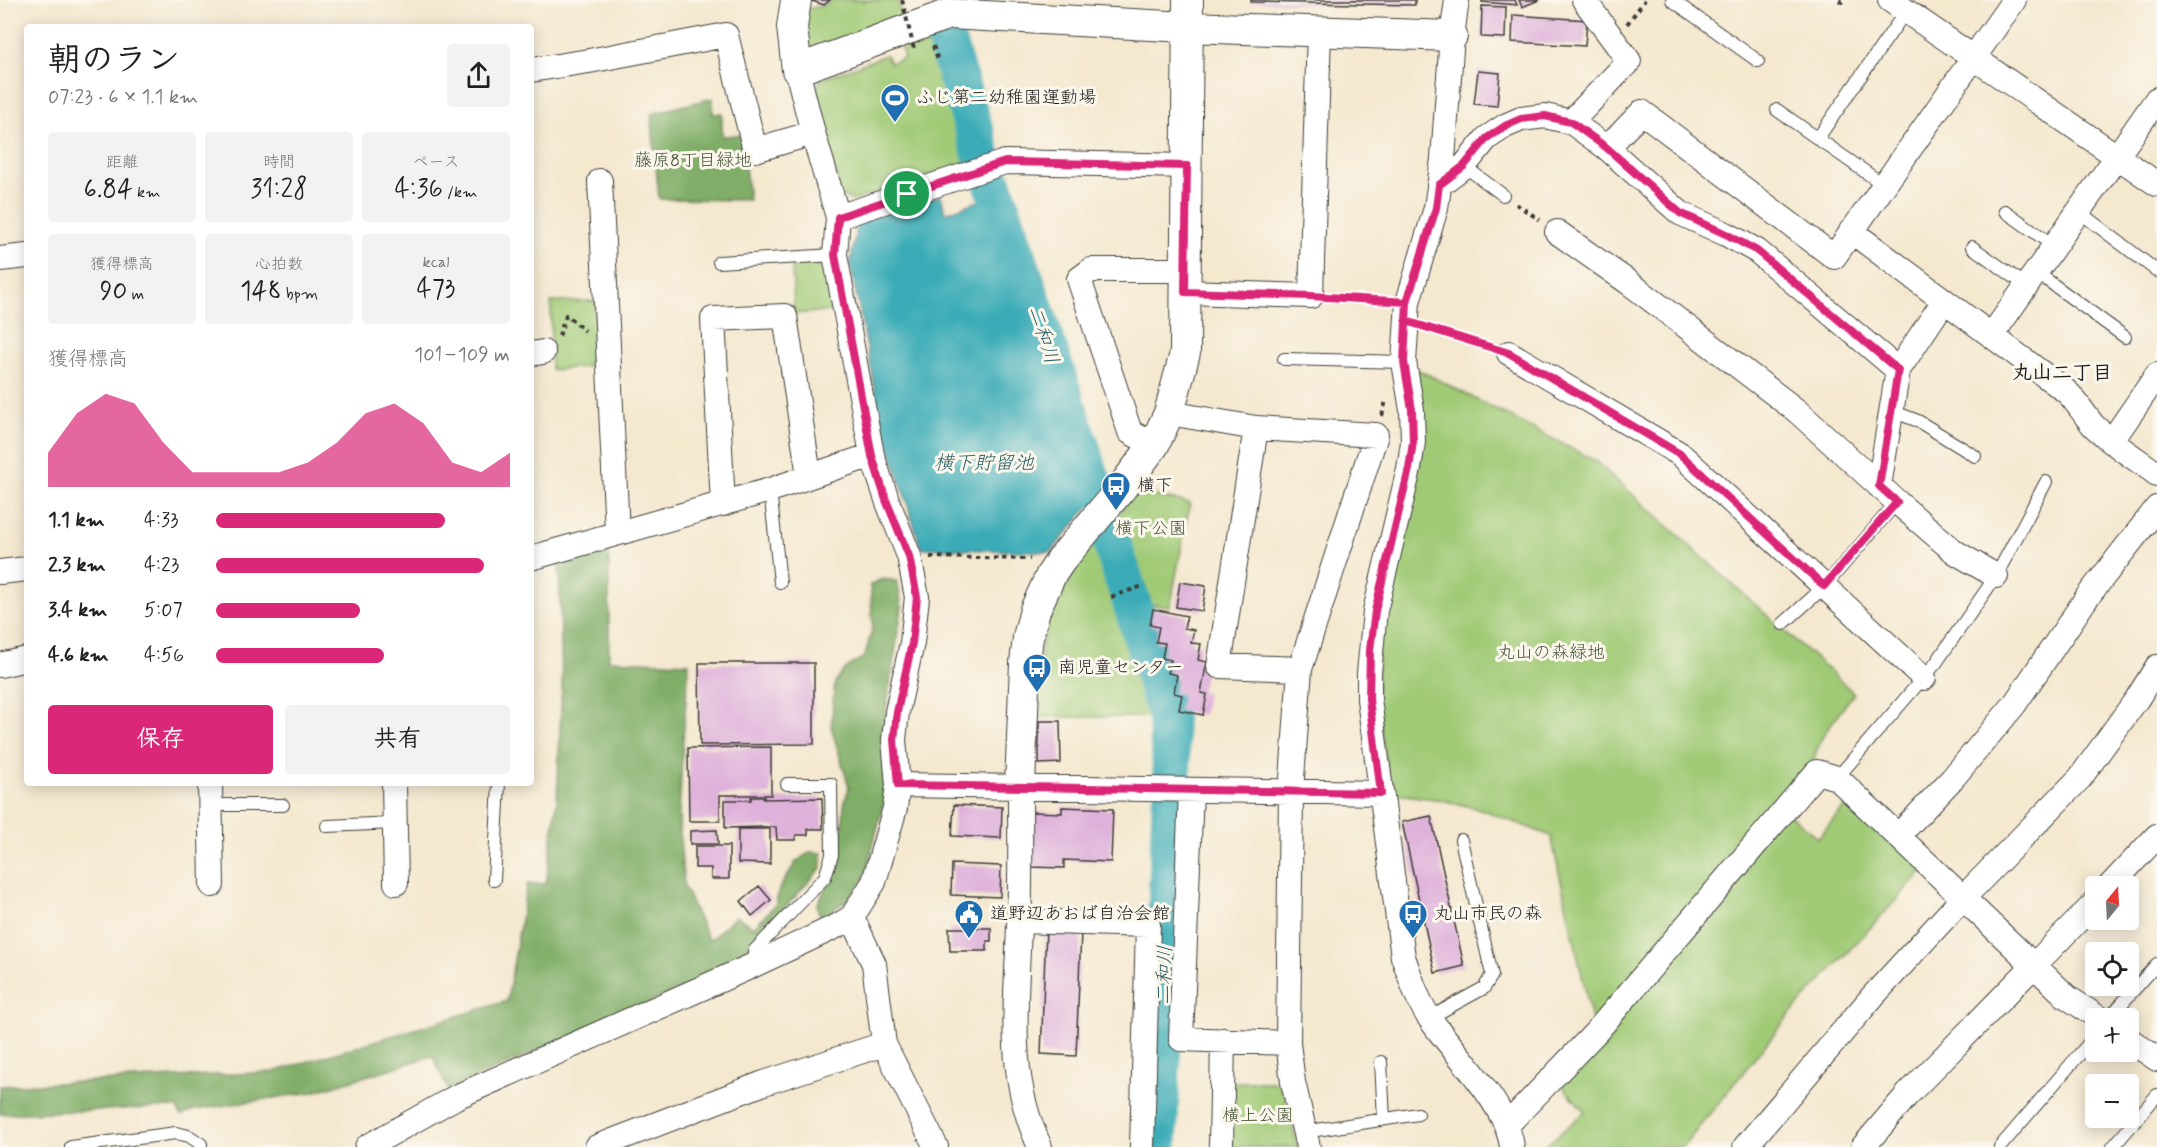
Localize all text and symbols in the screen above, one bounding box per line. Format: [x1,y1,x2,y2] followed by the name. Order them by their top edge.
[48,39,180,83] text: 朝のラン
[447,44,510,107] button: share
[879,82,911,124] sports icon: ふじ第二幼稚園運動場
[48,84,198,111] text: 07:23 · 6 × 1.1 km
[916,86,1096,110] place label: ふじ第二幼稚園運動場
[634,149,752,173] park label: 藤原8丁目緑地
[106,152,138,173] text: 距離
[263,152,295,173] text: 時間
[412,152,460,173] text: ペース
[881,168,932,219] pin
[84,173,133,207] text: 6.84
[251,173,307,207] text: 31:28
[395,173,443,207] text: 4:36
[890,177,923,210] icon: arrive
[133,182,160,203] text: km
[443,182,477,203] text: /km
[423,252,449,273] text: kcal
[90,254,154,275] text: 獲得標高
[255,254,303,275] text: 心拍数
[417,273,455,307] text: 473
[100,275,127,309] text: 90
[240,275,281,309] text: 148
[127,284,144,305] text: m
[281,284,318,305] text: bpm
[1021,302,1065,368] water label: 二和川
[414,342,510,369] text: 101–109 m
[48,346,128,373] text: 獲得標高
[2012,360,2112,387] district label: 丸山二丁目
[934,450,1035,477] water label: 横下貯留池
[1100,470,1132,512] bus stop icon: 横下
[1137,474,1173,498] place label: 横下
[48,507,105,534] text: 1.1 km
[144,507,178,534] text: 4:33
[1115,517,1187,541] park label: 横下公園
[48,552,106,579] text: 2.3 km
[144,552,179,579] text: 4:23
[48,597,107,624] text: 3.4 km
[144,597,183,624] text: 5:07
[1497,641,1605,665] park label: 丸山の森緑地
[48,642,109,669] text: 4.6 km
[144,642,184,669] text: 4:56
[1021,652,1053,694] bus stop icon: 南児童センター
[1058,656,1183,680] place label: 南児童センター
[48,705,273,774] button: 保存
[285,705,510,774] button: 共有
[2085,876,2139,930] north arrow
[2085,876,2139,1128] map controls
[953,898,985,940] public building icon: 道野辺あおば自治会館
[1397,898,1429,940] bus stop icon: 丸山市民の森
[990,902,1170,926] place label: 道野辺あおば自治会館
[1434,902,1542,926] place label: 丸山市民の森
[2085,942,2139,996] button: locate
[1150,945,1180,1005] water label: 二和川
[2085,1008,2139,1062] button: +
[2085,1074,2139,1128] button: −
[1222,1104,1294,1128] park label: 横上公園

